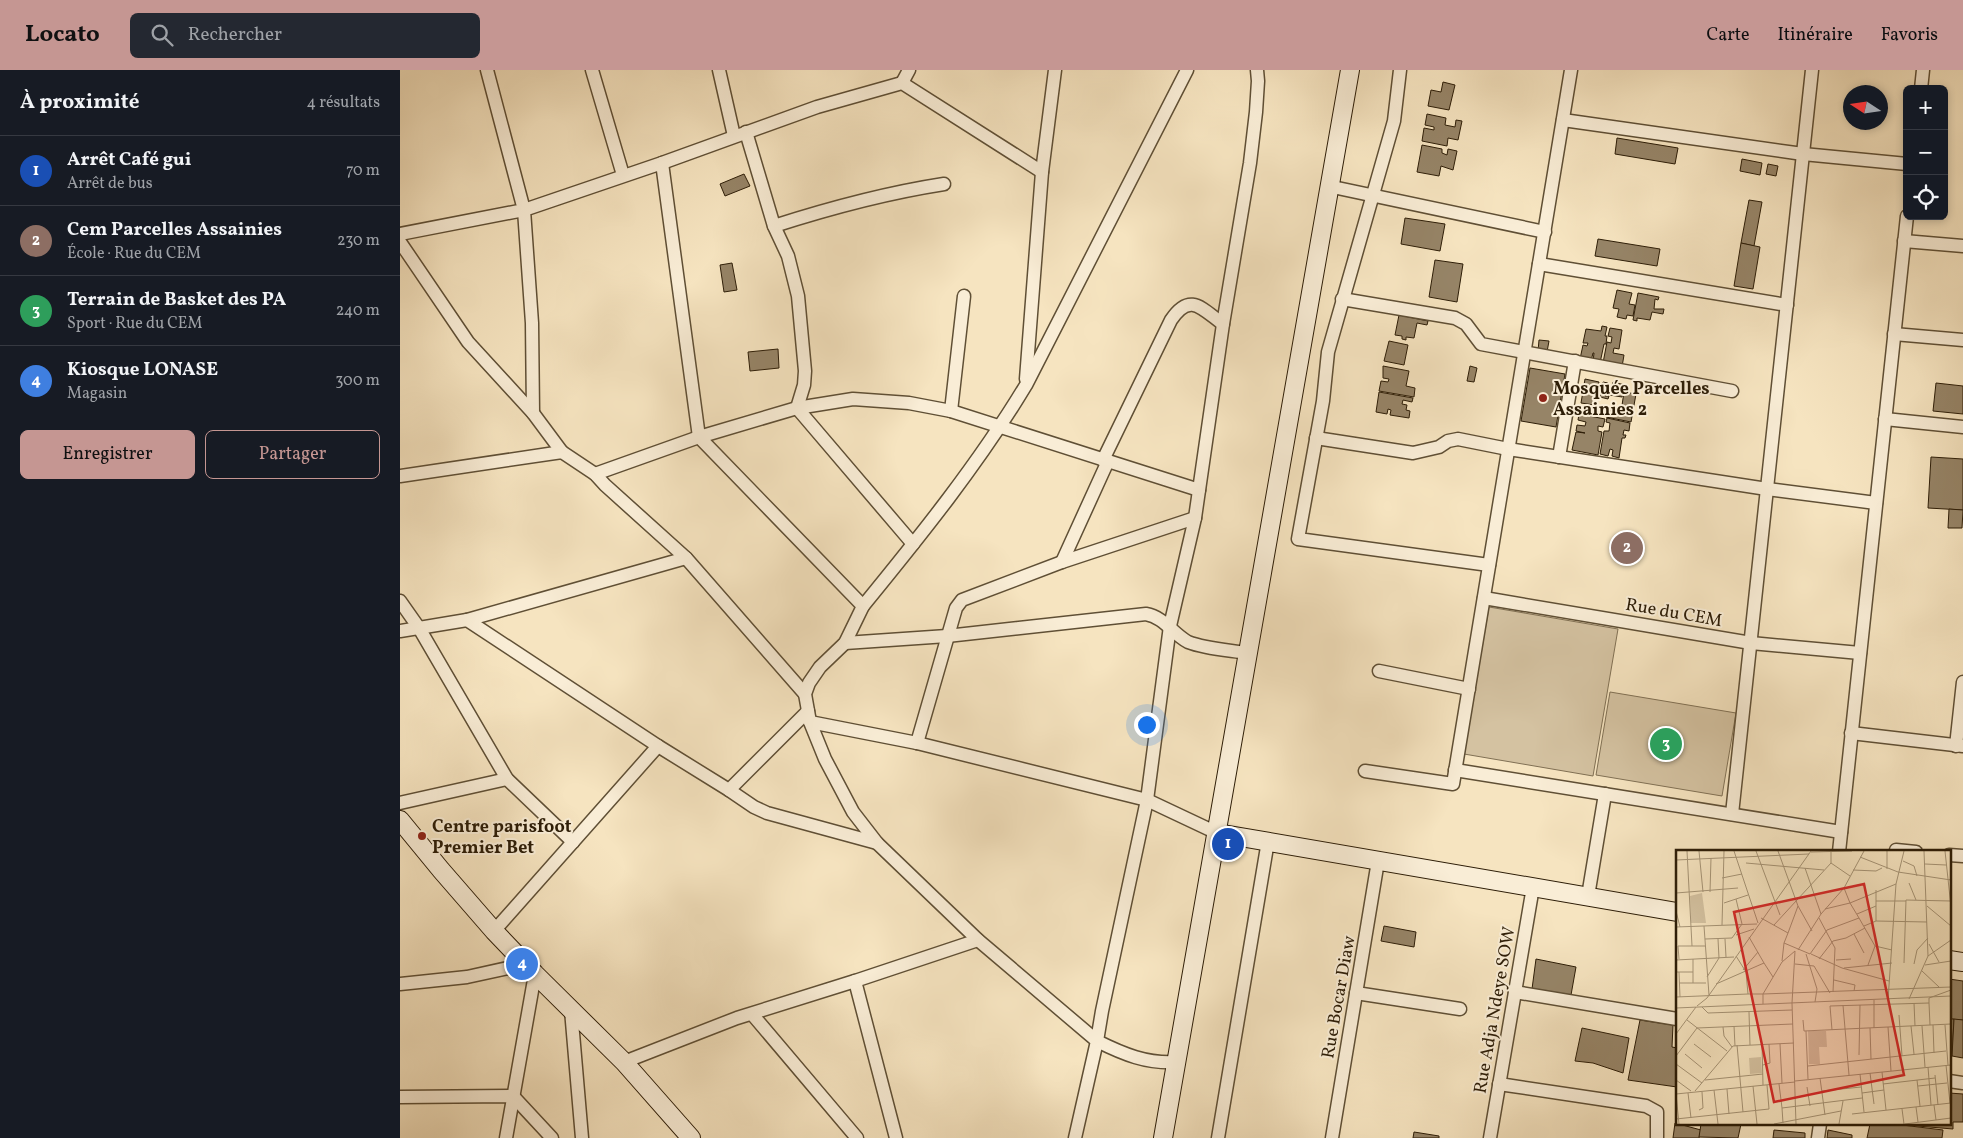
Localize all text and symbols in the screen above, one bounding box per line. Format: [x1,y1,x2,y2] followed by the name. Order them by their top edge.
[130,13,480,58] search box
[25,18,100,52] text: Locato
[148,21,176,49] icon: search
[188,22,282,48] text: Rechercher
[1706,23,1749,48] text: Carte
[1777,23,1853,48] text: Itinéraire
[1881,23,1938,48] text: Favoris
[1843,85,1888,130] north arrow
[1903,85,1948,220] map controls
[1903,85,1948,130] button: +
[20,88,139,117] text: À proximité
[306,92,380,114] text: 4 résultats
[1903,130,1948,175] button: −
[67,147,191,173] text: Arrêt Café gui
[33,160,39,182] text: 1
[346,160,380,182] text: 70 m
[67,173,153,195] text: Arrêt de bus
[1903,175,1948,220] button: locate
[67,217,282,243] text: Cem Parcelles Assainies
[32,230,40,252] text: 2
[337,230,380,252] text: 230 m
[67,243,201,265] text: École · Rue du CEM
[67,287,286,313] text: Terrain de Basket des PA
[32,300,40,322] text: 3
[336,300,380,322] text: 240 m
[67,313,202,335] text: Sport · Rue du CEM
[67,357,218,383] text: Kiosque LONASE
[31,370,41,392] text: 4
[335,370,380,392] text: 300 m
[1553,377,1710,423] place label: Mosquée Parcelles Assainies 2
[67,383,127,405] text: Magasin
[1537,392,1549,404] marker: Mosquée Parcelles Assainies 2
[20,430,195,479] button: Enregistrer
[205,430,380,479] button: Partager
[1611,529,1643,567] pin: 2
[1623,593,1724,634] street label: Rue du CEM
[1134,712,1160,738] your location
[1650,725,1682,763] pin: 3
[432,815,572,861] place label: Centre parisfoot Premier Bet
[1212,825,1244,863] pin: 1
[416,830,428,842] marker: Centre parisfoot Premier Bet
[1676,850,1950,1126] inset map
[1468,925,1522,1096] street label: Rue Adja Ndeye SOW
[1316,934,1363,1061] street label: Rue Bocar Diaw
[506,945,538,983] pin: 4

